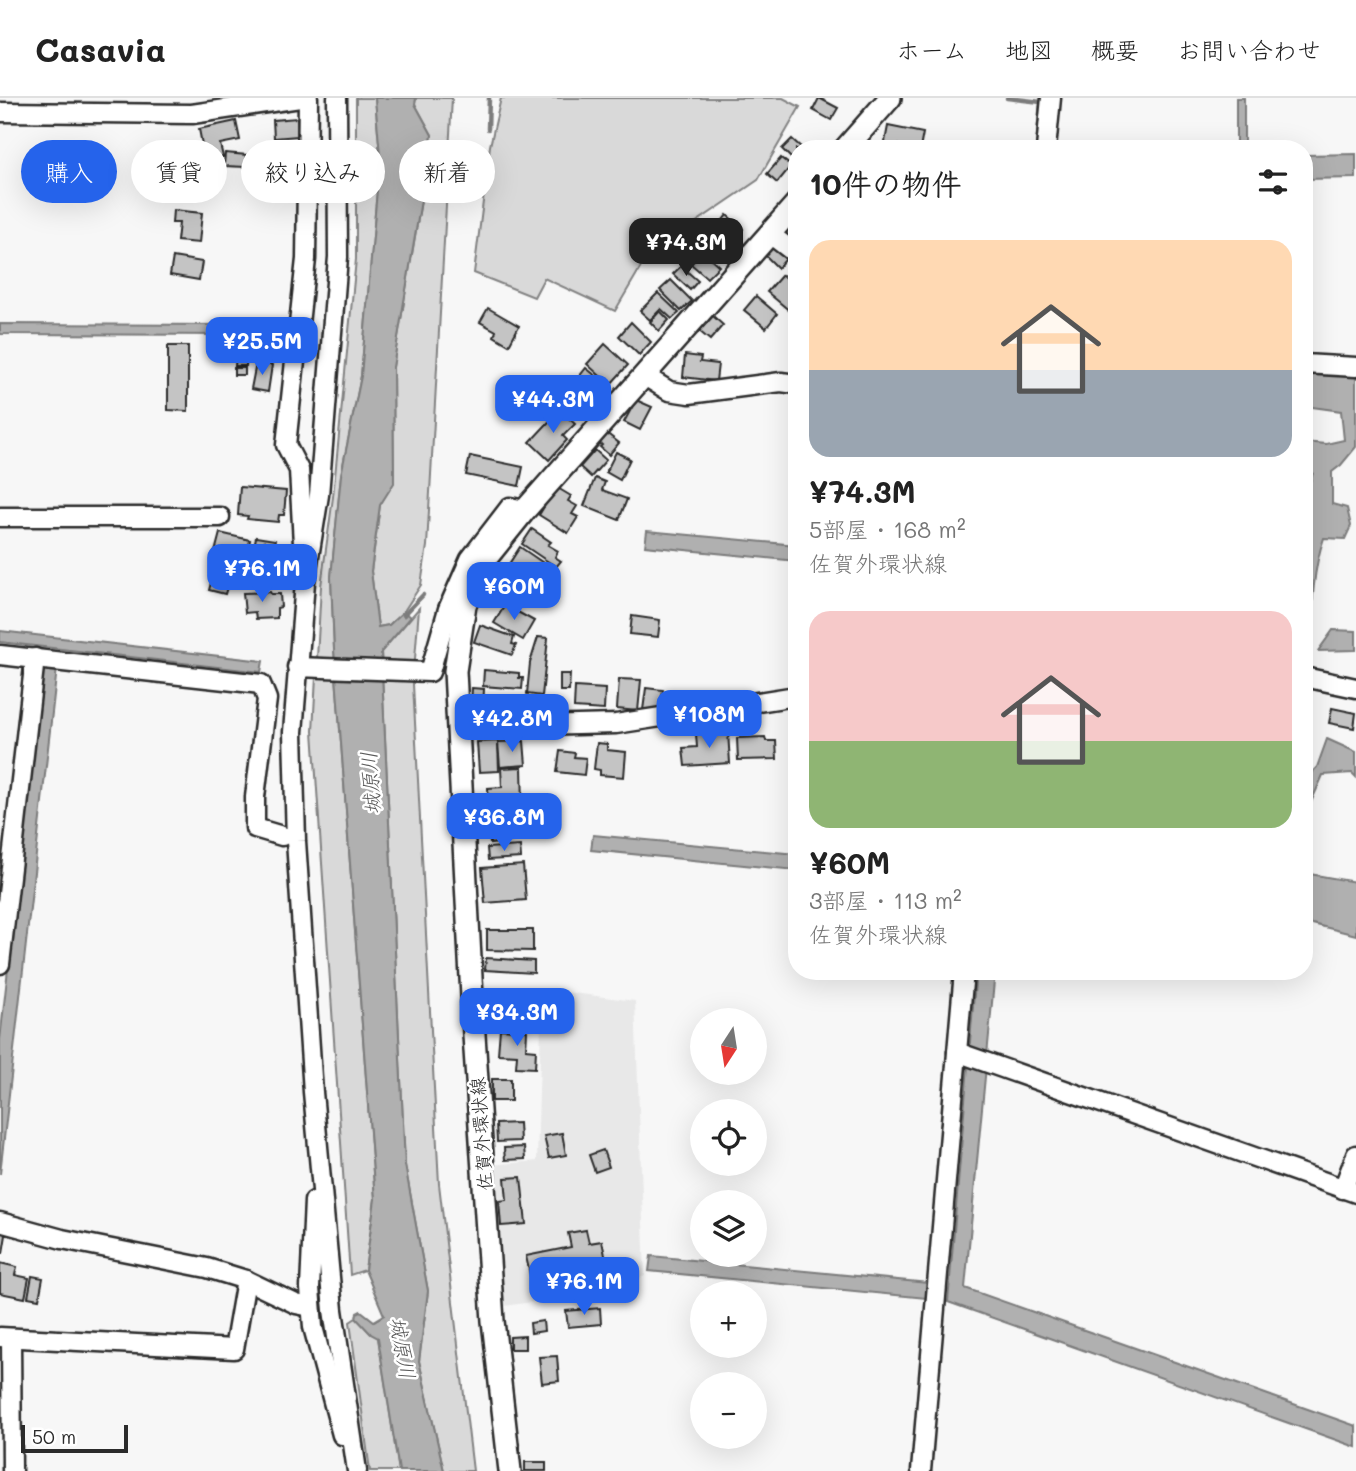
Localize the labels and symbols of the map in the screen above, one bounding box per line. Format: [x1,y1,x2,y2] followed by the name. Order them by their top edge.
[629,218,743,278] pin: ¥74.3M
[205,317,319,377] pin: ¥25.5M
[496,376,610,435] pin: ¥44.3M
[205,545,319,604] pin: ¥76.1M
[473,562,555,622] pin: ¥60M
[660,690,758,750] pin: ¥108M
[455,694,569,754] pin: ¥42.8M
[354,751,385,815] water label: 城原川
[447,794,561,853] pin: ¥36.8M
[460,988,574,1048] pin: ¥34.3M
[690,1008,766,1085] north arrow
[464,1076,497,1192] street label: 佐賀外環状線
[527,1258,641,1317] pin: ¥76.1M
[385,1314,422,1381] water label: 城原川
[21,1422,128,1454] scale bar

